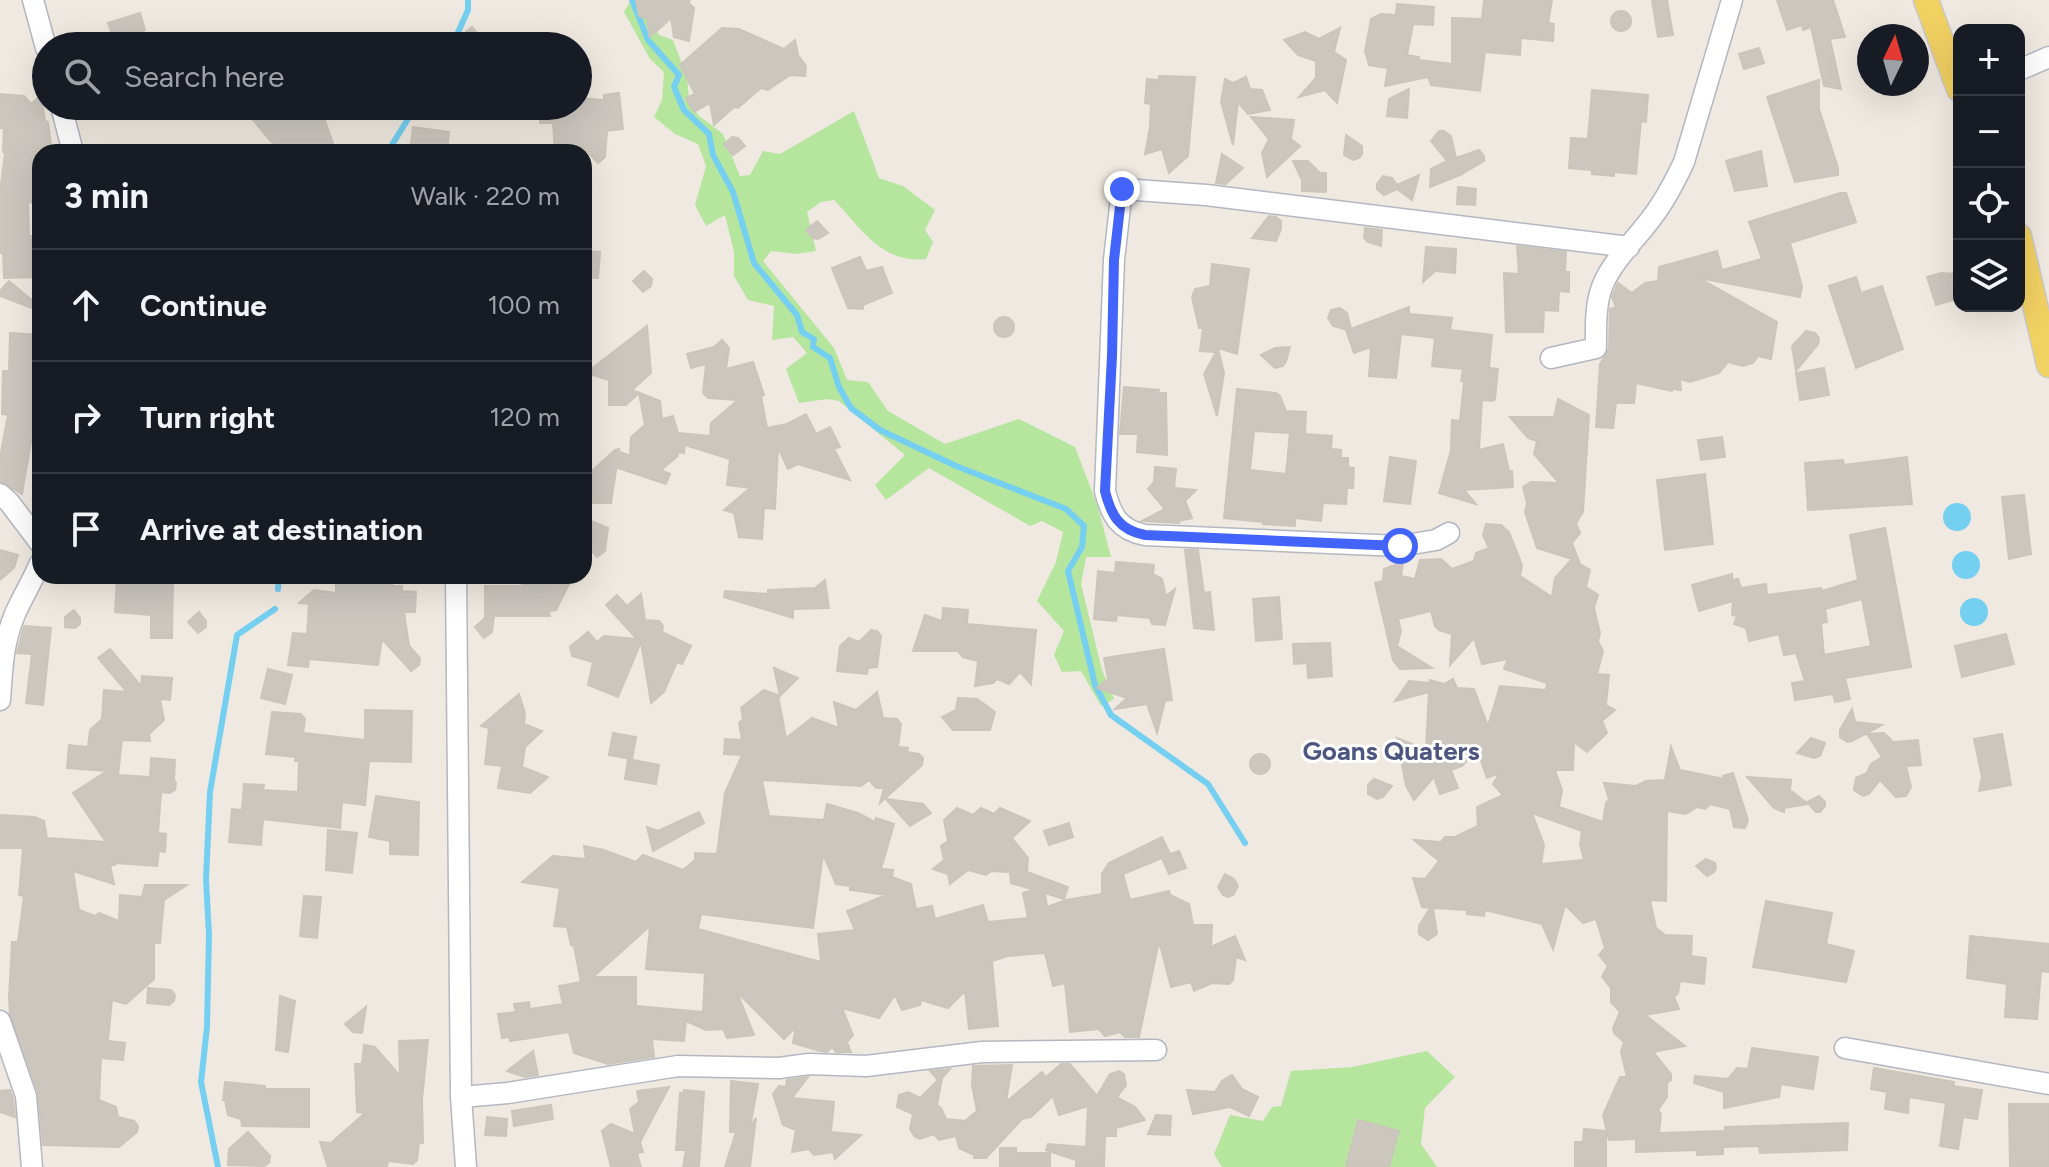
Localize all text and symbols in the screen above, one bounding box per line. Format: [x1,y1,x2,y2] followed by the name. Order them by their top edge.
[1857,24,1929,96] north arrow
[1953,24,2025,312] map controls
[1953,24,2025,96] button: +
[32,32,592,120] search box
[60,54,104,98] icon: search
[124,58,284,95] text: Search here
[1953,96,2025,168] button: −
[1953,168,2025,240] button: locate
[1104,171,1140,207] route end
[64,176,149,217] text: 3 min
[411,180,560,212] text: Walk · 220 m
[1953,240,2025,312] button: layers
[64,283,108,327] icon: ahead
[140,287,267,324] text: Continue
[487,289,560,321] text: 100 m
[64,395,108,439] icon: right
[140,399,275,436] text: Turn right
[490,401,560,433] text: 120 m
[64,507,108,551] icon: arrive
[140,511,423,548] text: Arrive at destination
[1382,528,1418,564] route start
[1302,735,1480,767] district label: Goans Quaters

